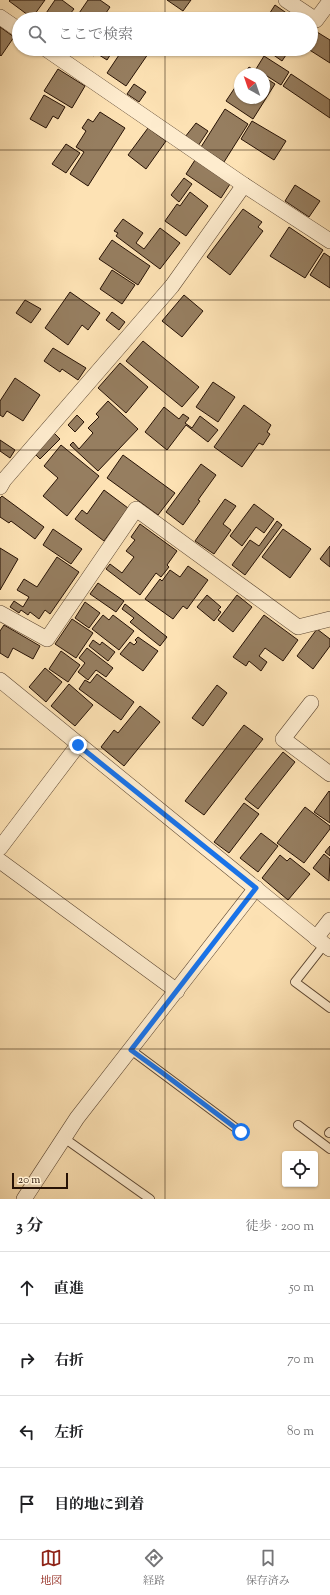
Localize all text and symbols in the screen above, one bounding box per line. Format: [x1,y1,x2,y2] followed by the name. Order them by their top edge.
[12,12,318,56] search box
[26,23,48,45] icon: search
[58,25,133,46] text: ここで検索
[234,68,270,104] north arrow
[69,736,87,754] route end
[232,1123,250,1141] route start
[282,1151,318,1187] map controls
[282,1151,318,1187] button: locate
[12,1171,68,1190] scale bar
[18,1172,40,1188] text: 20 m
[16,1215,44,1239] text: 3 分
[246,1218,314,1236] text: 徒歩 · 200 m
[16,1277,38,1299] icon: ahead
[54,1279,84,1300] text: 直進
[289,1279,314,1297] text: 50 m
[16,1349,38,1371] icon: right
[54,1351,84,1372] text: 右折
[287,1351,314,1369] text: 70 m
[16,1421,38,1443] icon: left
[54,1423,84,1444] text: 左折
[287,1423,314,1441] text: 80 m
[16,1493,38,1515] icon: arrive
[54,1495,144,1516] text: 目的地に到着
[40,1547,62,1589] tab: 地図
[143,1547,165,1589] tab: 経路
[246,1547,290,1589] tab: 保存済み

